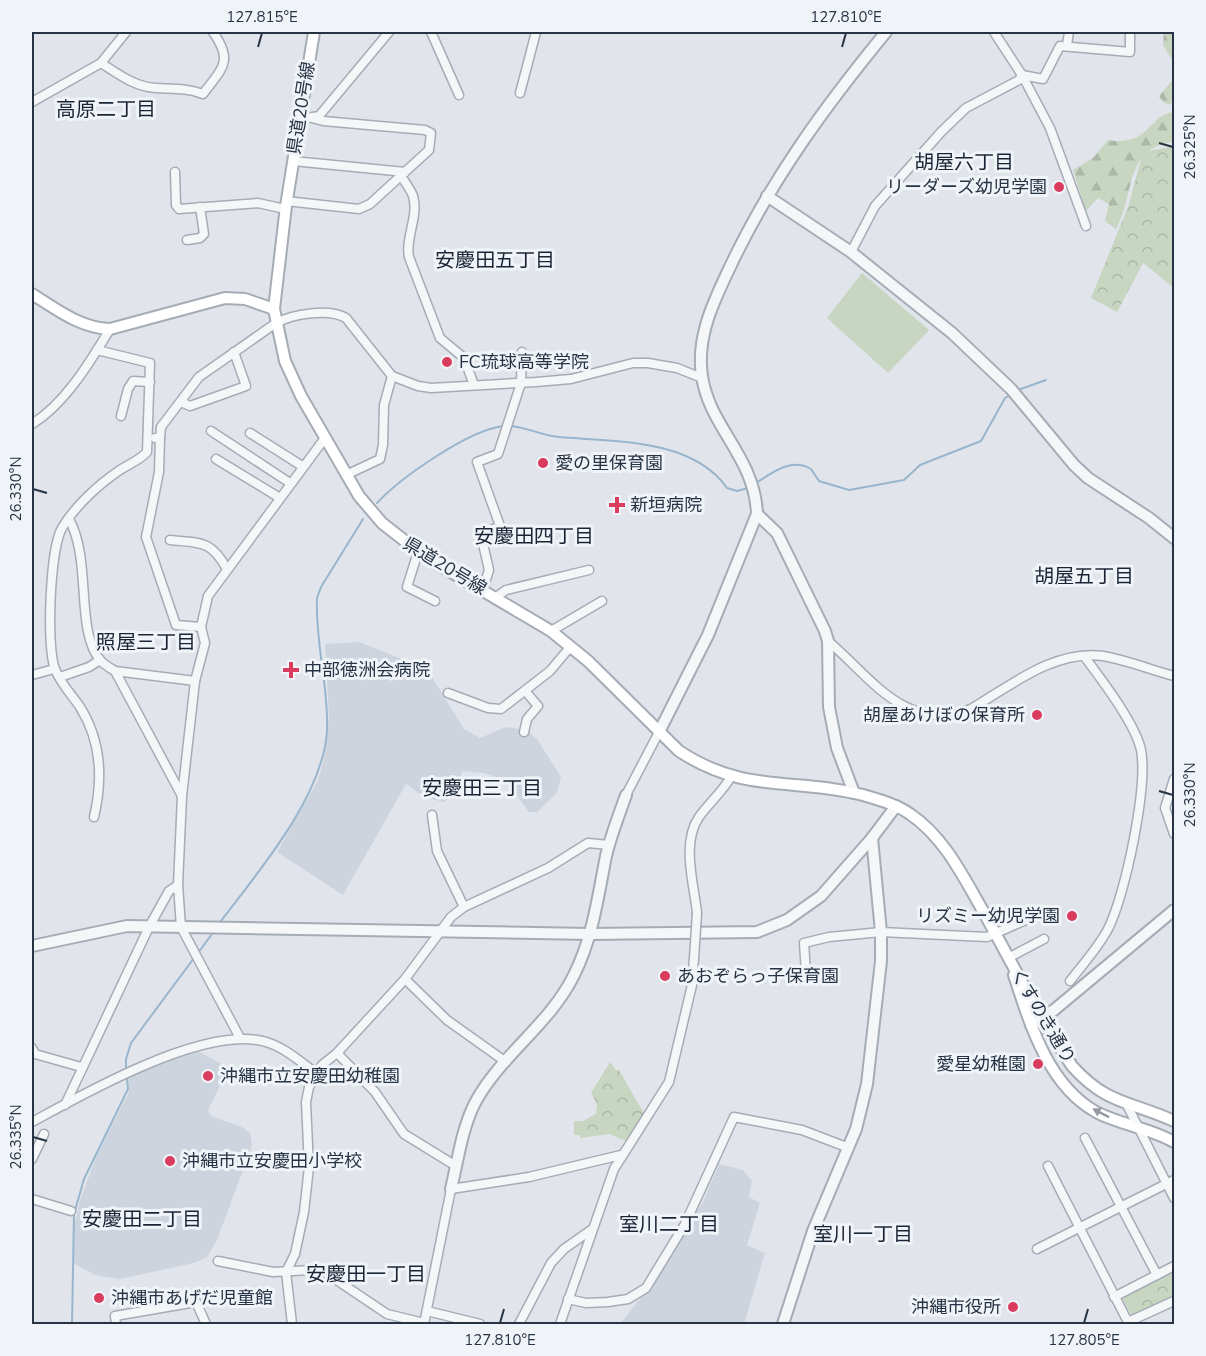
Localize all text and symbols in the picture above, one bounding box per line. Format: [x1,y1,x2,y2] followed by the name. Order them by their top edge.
[226,7,298,27] text: 127.815°E
[810,7,882,27] text: 127.810°E
[282,60,320,156] street label: 県道20号線
[56,96,156,123] district label: 高原二丁目
[1180,114,1200,180] text: 26.325°N
[914,149,1014,176] district label: 胡屋六丁目
[886,175,1047,199] place label: リーダーズ幼児学園
[1052,180,1066,194] marker: リーダーズ幼児学園
[435,247,555,274] district label: 安慶田五丁目
[459,350,589,374] place label: FC琉球高等学院
[440,355,454,369] marker: FC琉球高等学院
[555,451,663,475] place label: 愛の里保育園
[6,456,26,522] text: 26.330°N
[536,456,550,470] marker: 愛の里保育園
[630,493,702,517] place label: 新垣病院
[608,496,626,514] marker: 新垣病院
[474,523,594,550] district label: 安慶田四丁目
[399,532,491,600] street label: 県道20号線
[1034,563,1134,590] district label: 胡屋五丁目
[96,629,196,656] district label: 照屋三丁目
[304,658,430,682] place label: 中部徳洲会病院
[282,661,300,679] marker: 中部徳洲会病院
[863,703,1025,727] place label: 胡屋あけぼの保育所
[1030,708,1044,722] marker: 胡屋あけぼの保育所
[1180,762,1200,828] text: 26.330°N
[422,775,542,802] district label: 安慶田三丁目
[916,904,1060,928] place label: リズミー幼児学園
[1065,909,1079,923] marker: リズミー幼児学園
[677,964,839,988] place label: あおぞらっ子保育園
[1005,964,1081,1068] street label: くすのき通り
[658,969,672,983] marker: あおぞらっ子保育園
[936,1052,1026,1076] place label: 愛星幼稚園
[1031,1057,1045,1071] marker: 愛星幼稚園
[220,1064,400,1088] place label: 沖縄市立安慶田幼稚園
[201,1069,215,1083] marker: 沖縄市立安慶田幼稚園
[6,1104,26,1170] text: 26.335°N
[1092,1108,1109,1118] one-way arrow
[182,1149,362,1173] place label: 沖縄市立安慶田小学校
[163,1154,177,1168] marker: 沖縄市立安慶田小学校
[82,1206,202,1233] district label: 安慶田二丁目
[619,1211,719,1238] district label: 室川二丁目
[813,1221,913,1248] district label: 室川一丁目
[306,1261,426,1288] district label: 安慶田一丁目
[111,1286,273,1310] place label: 沖縄市あげだ児童館
[92,1291,106,1305] marker: 沖縄市あげだ児童館
[911,1295,1001,1319] place label: 沖縄市役所
[1006,1300,1020,1314] marker: 沖縄市役所
[464,1330,536,1350] text: 127.810°E
[1048,1330,1120,1350] text: 127.805°E

